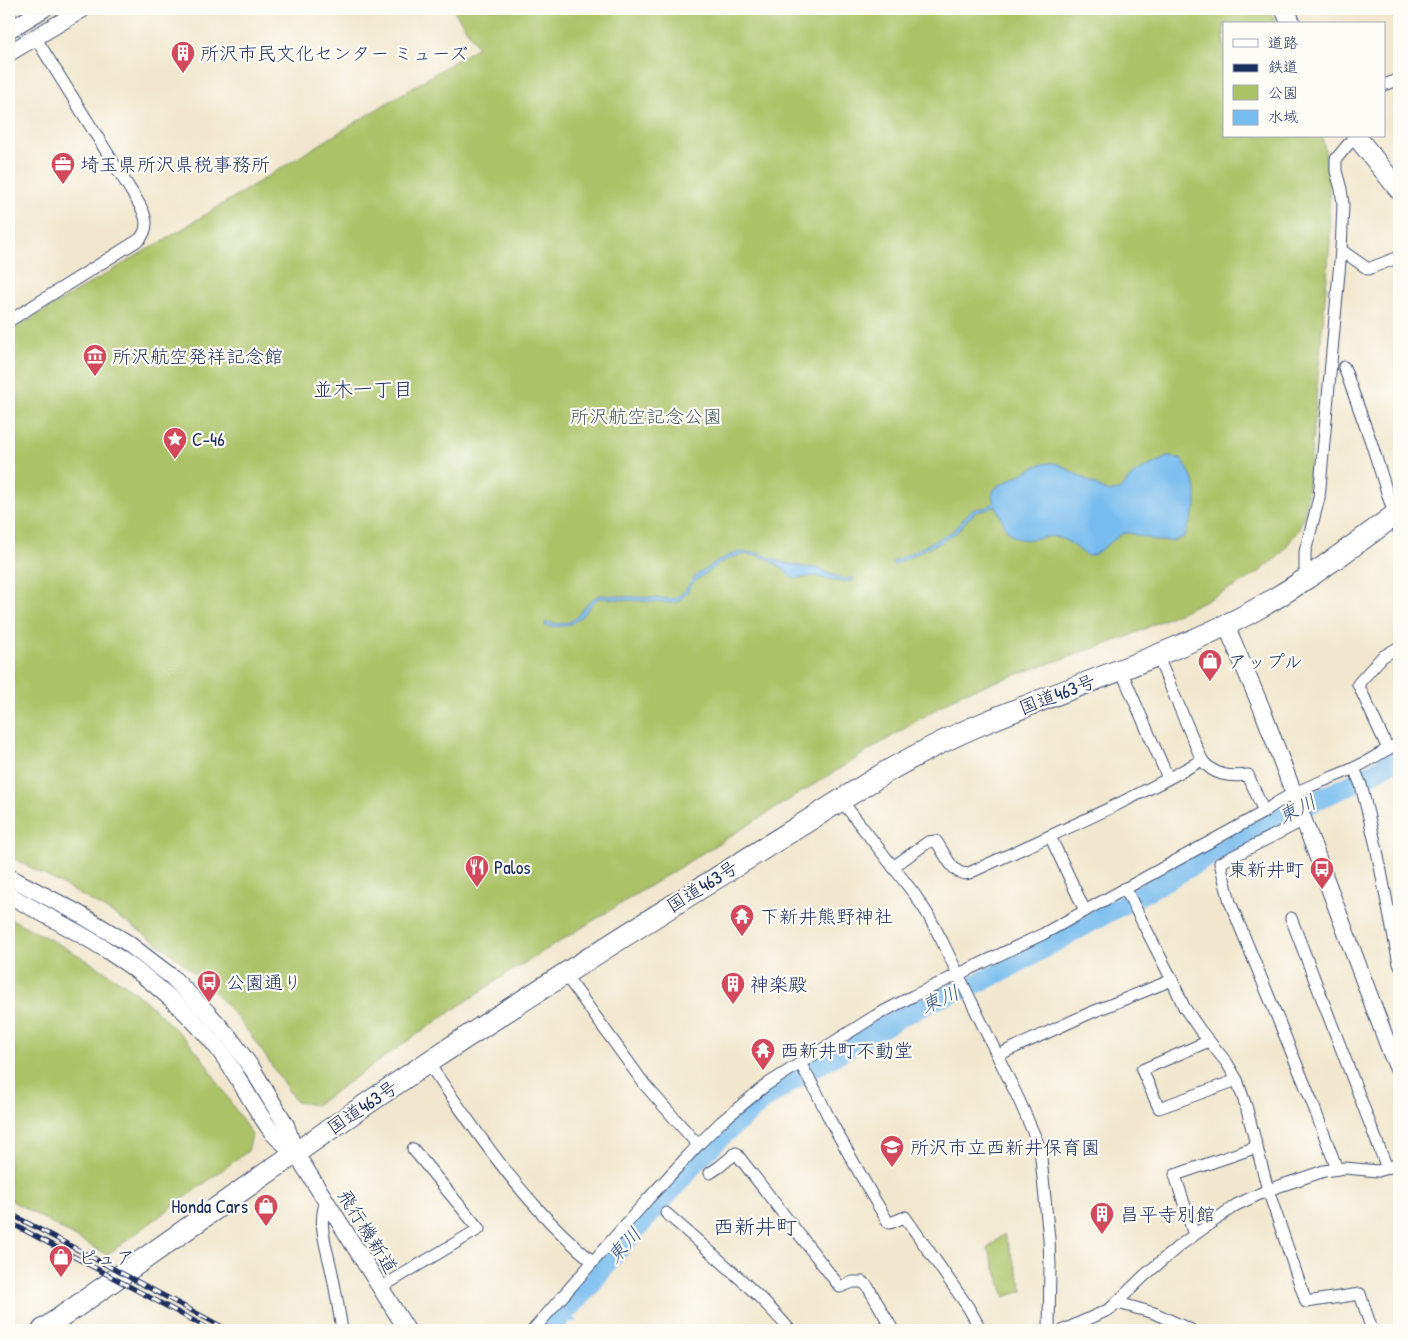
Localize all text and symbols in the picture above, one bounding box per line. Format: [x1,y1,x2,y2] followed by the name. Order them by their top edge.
[1223,22,1386,138] legend
[1268,32,1298,53] text: 道路
[170,40,196,74] building icon: 所沢市民文化センター ミューズ
[200,40,468,66] place label: 所沢市民文化センター ミューズ
[1268,56,1298,77] text: 鉄道
[1268,82,1298,103] text: 公園
[1268,106,1298,127] text: 水域
[50,151,76,185] office icon: 埼玉県所沢県税事務所
[80,151,270,177] place label: 埼玉県所沢県税事務所
[82,343,108,377] museum icon: 所沢航空発祥記念館
[112,343,283,369] place label: 所沢航空発祥記念館
[313,375,413,402] district label: 並木一丁目
[570,403,722,429] park label: 所沢航空記念公園
[162,426,188,460] place icon: C-46
[192,426,225,452] place label: C-46
[1197,648,1223,682] shop icon: アップル
[1228,648,1303,674] place label: アップル
[1015,667,1099,721] street label: 国道463号
[1273,787,1321,830] water label: 東川
[464,854,490,888] restaurant icon: Palos
[494,854,531,880] place label: Palos
[661,854,743,918] street label: 国道463号
[1228,856,1304,882] place label: 東新井町
[1309,856,1335,890] bus stop icon: 東新井町
[729,903,755,937] temple icon: 下新井熊野神社
[760,903,893,929] place label: 下新井熊野神社
[196,969,222,1003] bus stop icon: 公園通り
[226,969,302,995] place label: 公園通り
[720,971,746,1005] building icon: 神楽殿
[750,971,807,997] place label: 神楽殿
[916,978,964,1019] water label: 東川
[750,1037,776,1071] temple icon: 西新井町不動堂
[780,1037,913,1063] place label: 西新井町不動堂
[321,1074,403,1140] street label: 国道463号
[879,1134,905,1168] school or university icon: 所沢市立西新井保育園
[910,1134,1100,1160] place label: 所沢市立西新井保育園
[332,1184,404,1278] street label: 飛行機新道
[171,1193,248,1219] place label: Honda Cars
[253,1193,279,1227] shop icon: Honda Cars
[1089,1201,1115,1235] building icon: 昌平寺別館
[1120,1201,1215,1227] place label: 昌平寺別館
[713,1212,797,1241] district label: 西新井町
[600,1221,647,1269] water label: 東川
[48,1244,74,1278] shop icon: ピュア
[78,1244,135,1270] place label: ピュア

